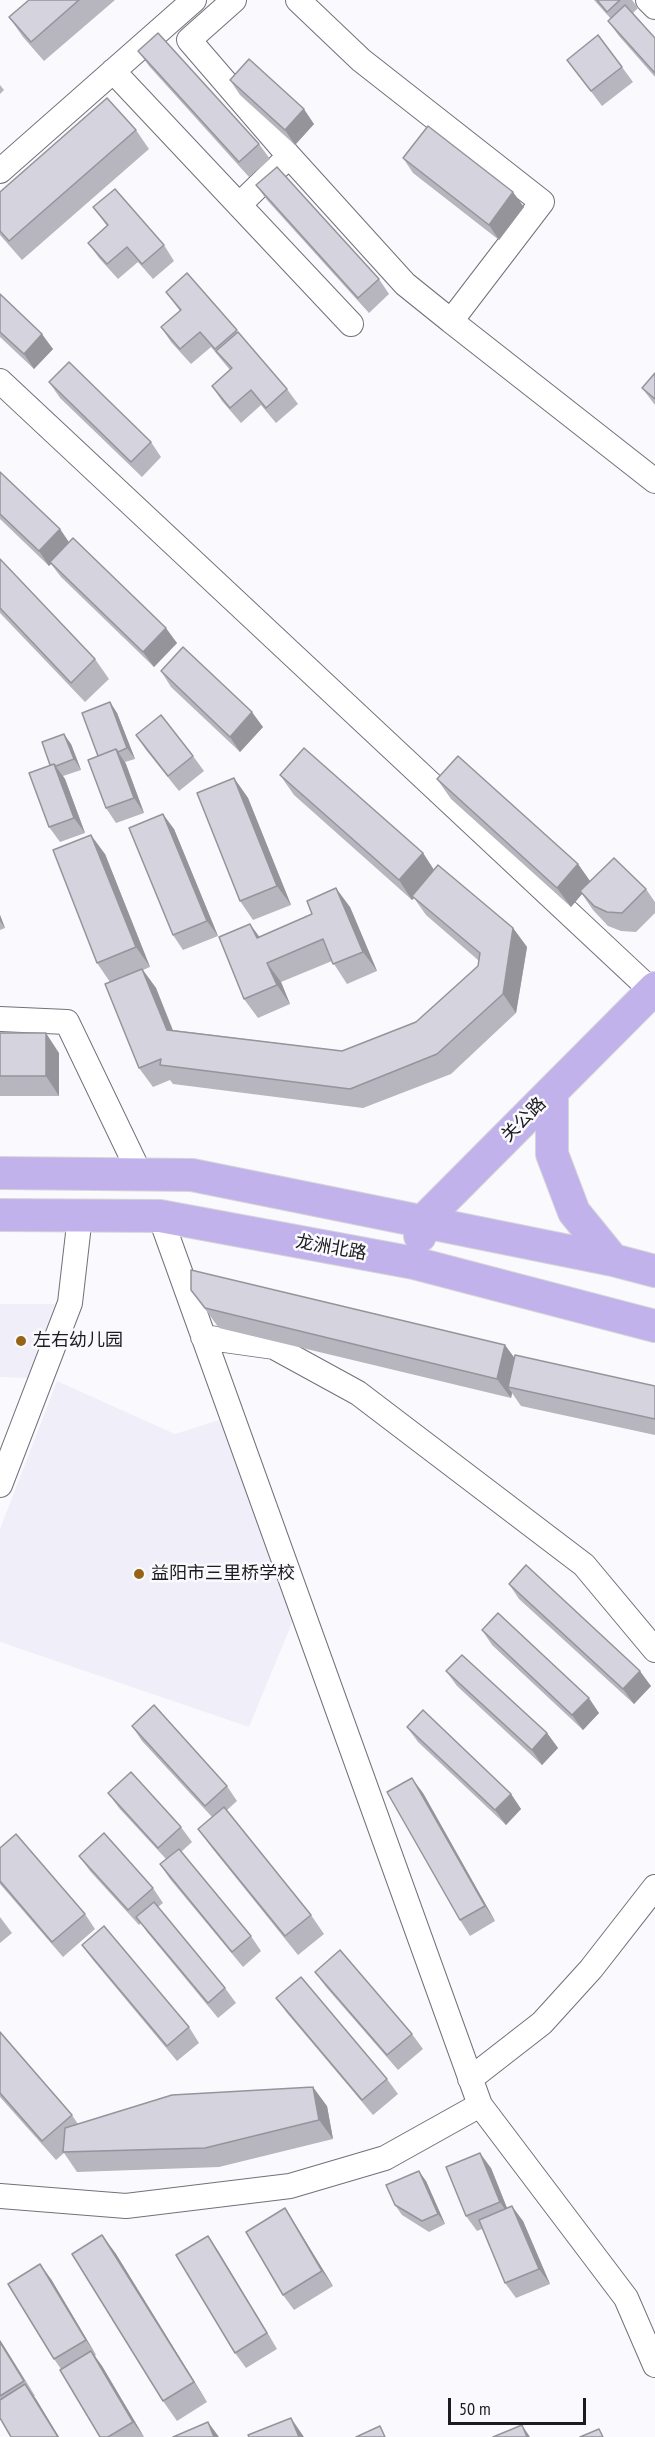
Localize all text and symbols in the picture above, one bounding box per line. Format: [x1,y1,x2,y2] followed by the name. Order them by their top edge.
[497,1093,551,1147] street label: 关公路
[294,1231,368,1265] street label: 龙洲北路
[33,1330,123,1352] place label: 左右幼儿园
[14,1334,28,1348] marker: 左右幼儿园
[151,1563,295,1585] place label: 益阳市三里桥学校
[132,1567,146,1581] marker: 益阳市三里桥学校
[451,2386,589,2424] scale bar
[459,2397,491,2420] text: 50 m

